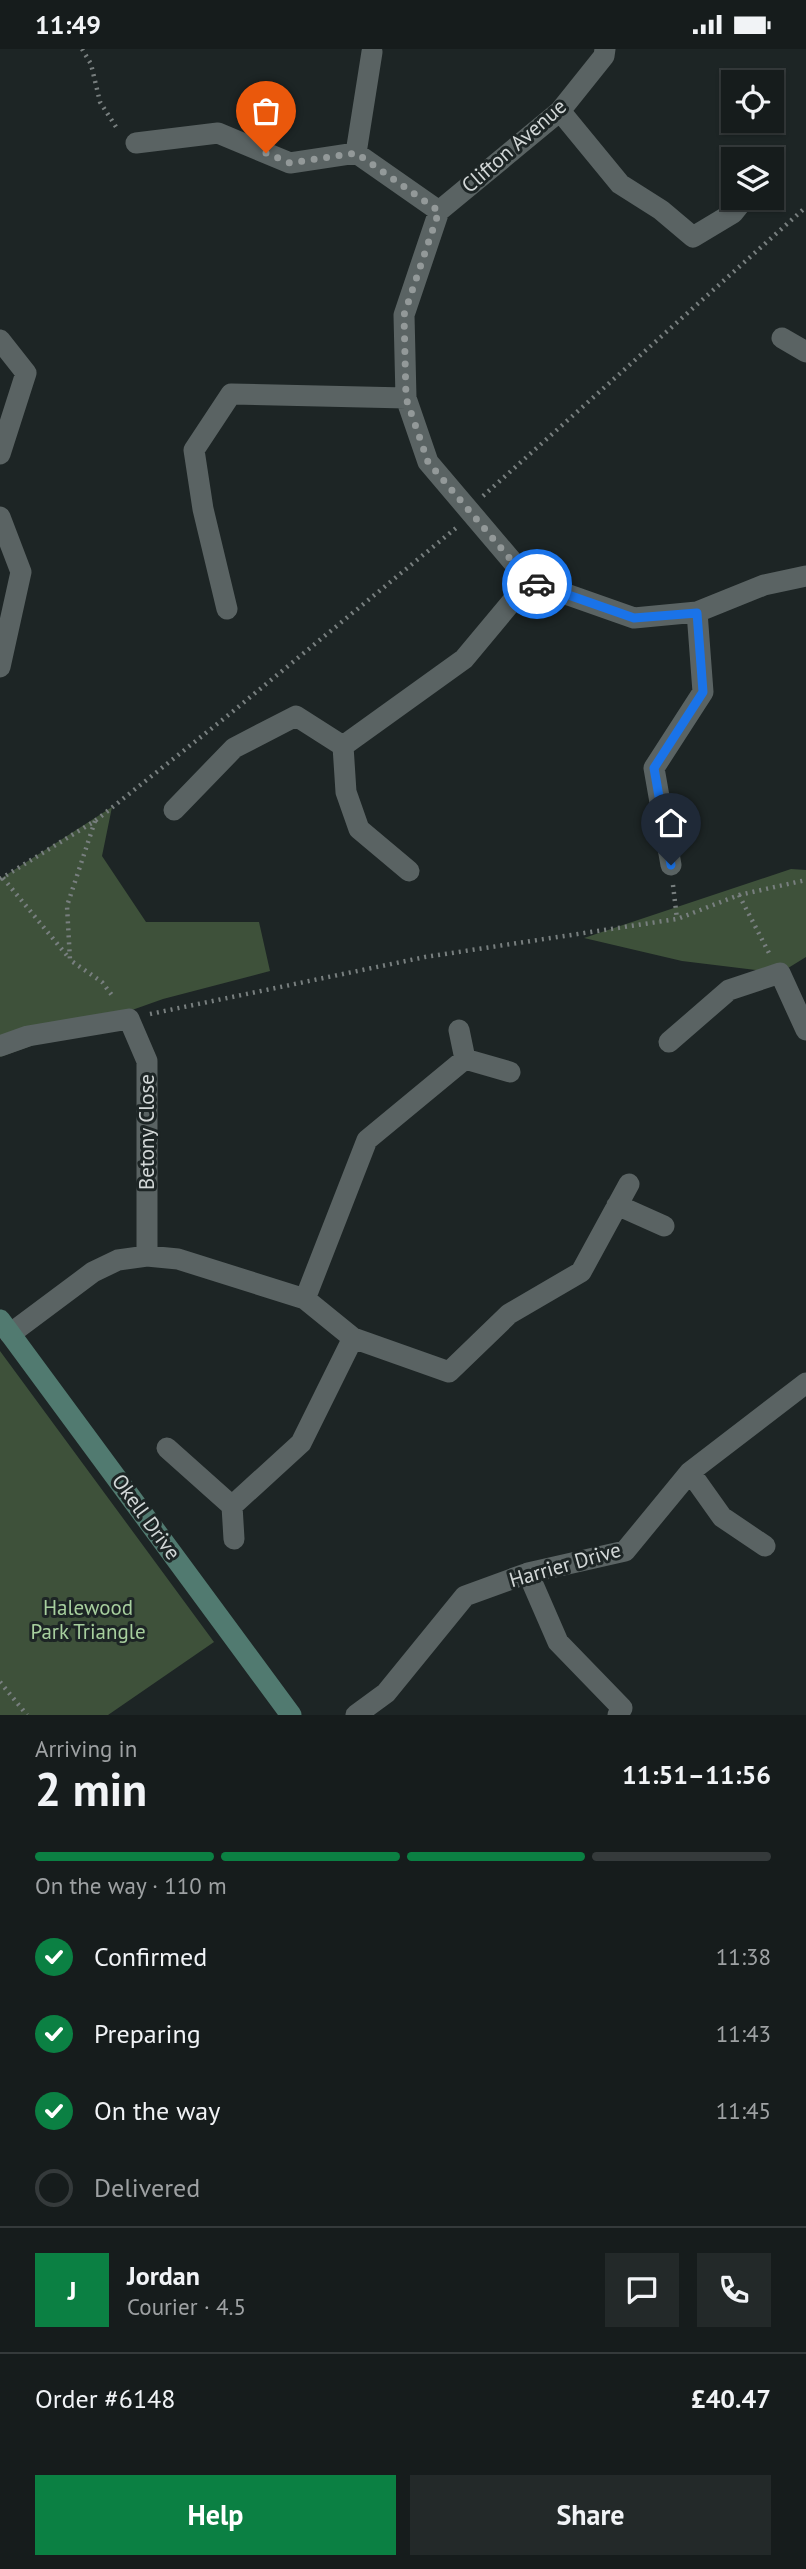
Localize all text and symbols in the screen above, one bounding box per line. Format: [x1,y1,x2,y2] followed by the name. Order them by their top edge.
[35,8,101,41] text: 11:49
[721,70,784,210] map controls
[721,70,784,133] button: locate
[236,81,296,153] pin
[247,92,285,130] icon: bag
[456,93,572,199] street label: Clifton Avenue
[721,147,784,210] button: layers
[502,549,572,619] courier
[518,565,556,603] icon: car
[641,793,701,865] pin
[652,804,690,842] icon: home
[133,1074,160,1190] street label: Betony Close
[106,1468,187,1565] street label: Okell Drive
[506,1536,624,1593] street label: Harrier Drive
[30,1594,146,1645] park label: Halewood Park Triangle
[35,1734,137,1763] text: Arriving in
[622,1758,771,1791] text: 11:51–11:56
[35,1759,147,1819] text: 2 min
[35,1871,227,1900] text: On the way · 110 m
[35,1938,73,1976] icon: check
[94,1940,207,1973] text: Confirmed
[716,1942,771,1971] text: 11:38
[35,2015,73,2053] icon: check
[94,2017,201,2050] text: Preparing
[716,2019,771,2048] text: 11:43
[35,2092,73,2130] icon: check
[94,2094,220,2127] text: On the way
[716,2096,771,2125] text: 11:45
[94,2171,200,2204] text: Delivered
[605,2253,679,2327] button: chat
[697,2253,771,2327] button: phone
[127,2259,200,2292] text: Jordan
[68,2274,76,2307] text: J
[127,2292,246,2321] text: Courier · 4.5
[35,2382,175,2415] text: Order #6148
[691,2382,771,2415] text: £40.47
[35,2475,396,2555] button: Help
[410,2475,771,2555] button: Share

